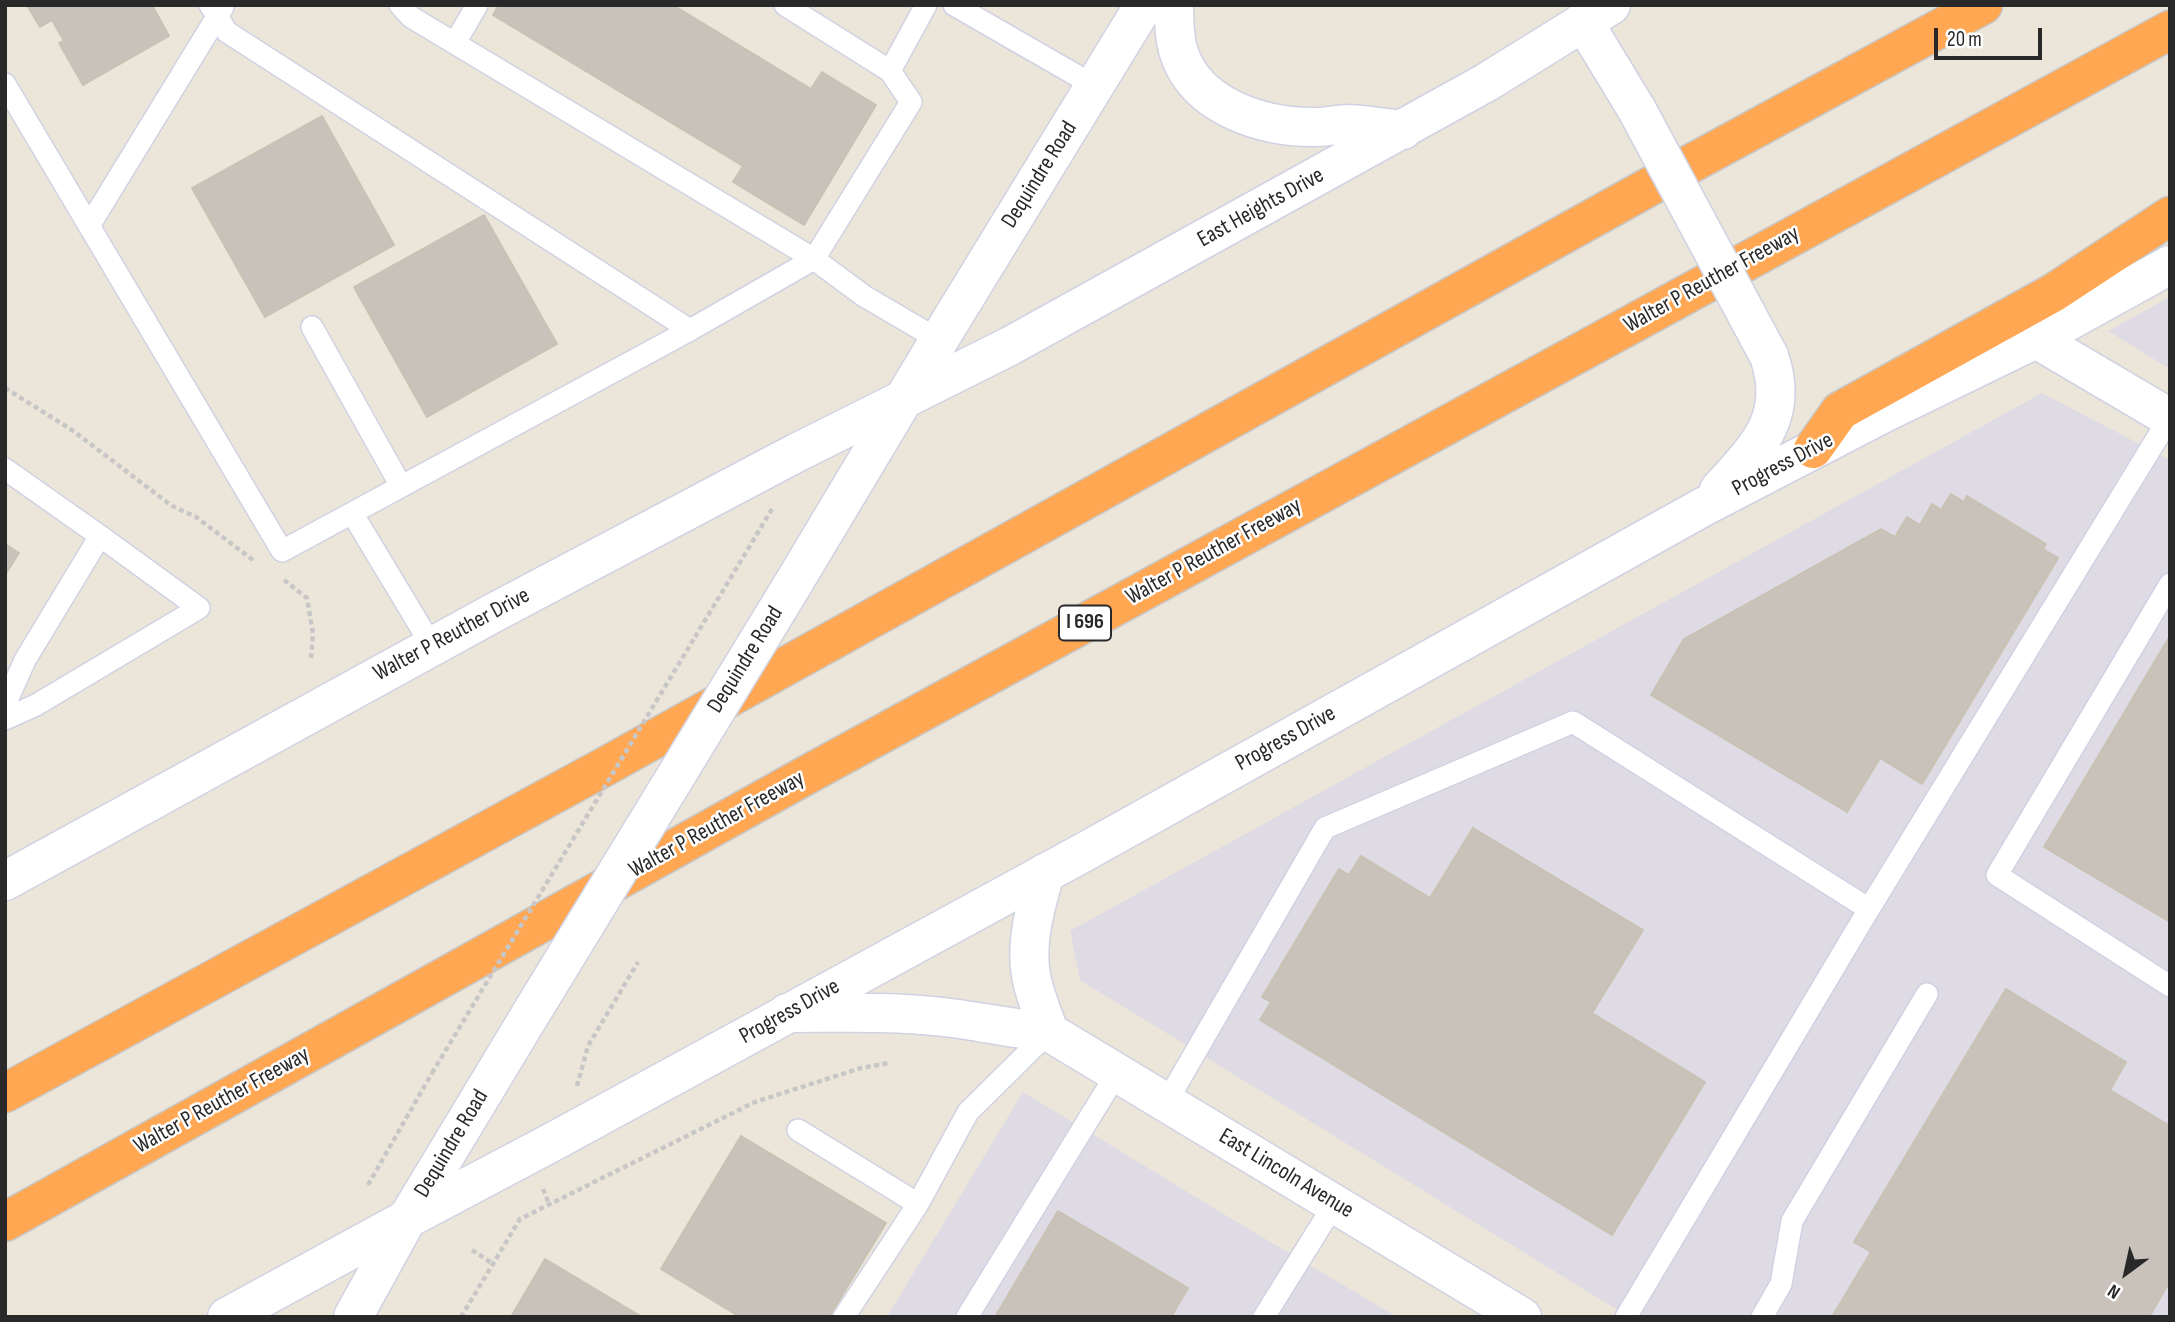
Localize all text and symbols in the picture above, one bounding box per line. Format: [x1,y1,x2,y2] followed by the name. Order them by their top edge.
[1937,14,2046,58] scale bar
[1947,27,1982,52] text: 20 m
[996,116,1084,234] street label: Dequindre Road
[1193,162,1329,254] street label: East Heights Drive
[1619,220,1805,340] street label: Walter P Reuther Freeway
[1728,427,1838,503] street label: Progress Drive
[1121,492,1307,612] street label: Walter P Reuther Freeway
[369,582,535,688] street label: Walter P Reuther Drive
[702,601,790,719] street label: Dequindre Road
[1059,606,1111,640] road number: I 696
[1231,700,1341,778] street label: Progress Drive
[624,765,810,885] street label: Walter P Reuther Freeway
[735,973,845,1051] street label: Progress Drive
[129,1041,315,1161] street label: Walter P Reuther Freeway
[409,1085,495,1203] street label: Dequindre Road
[1214,1123,1358,1225] street label: East Lincoln Avenue
[2091,1238,2161,1308] north arrow
[2104,1279,2125,1303] text: N

